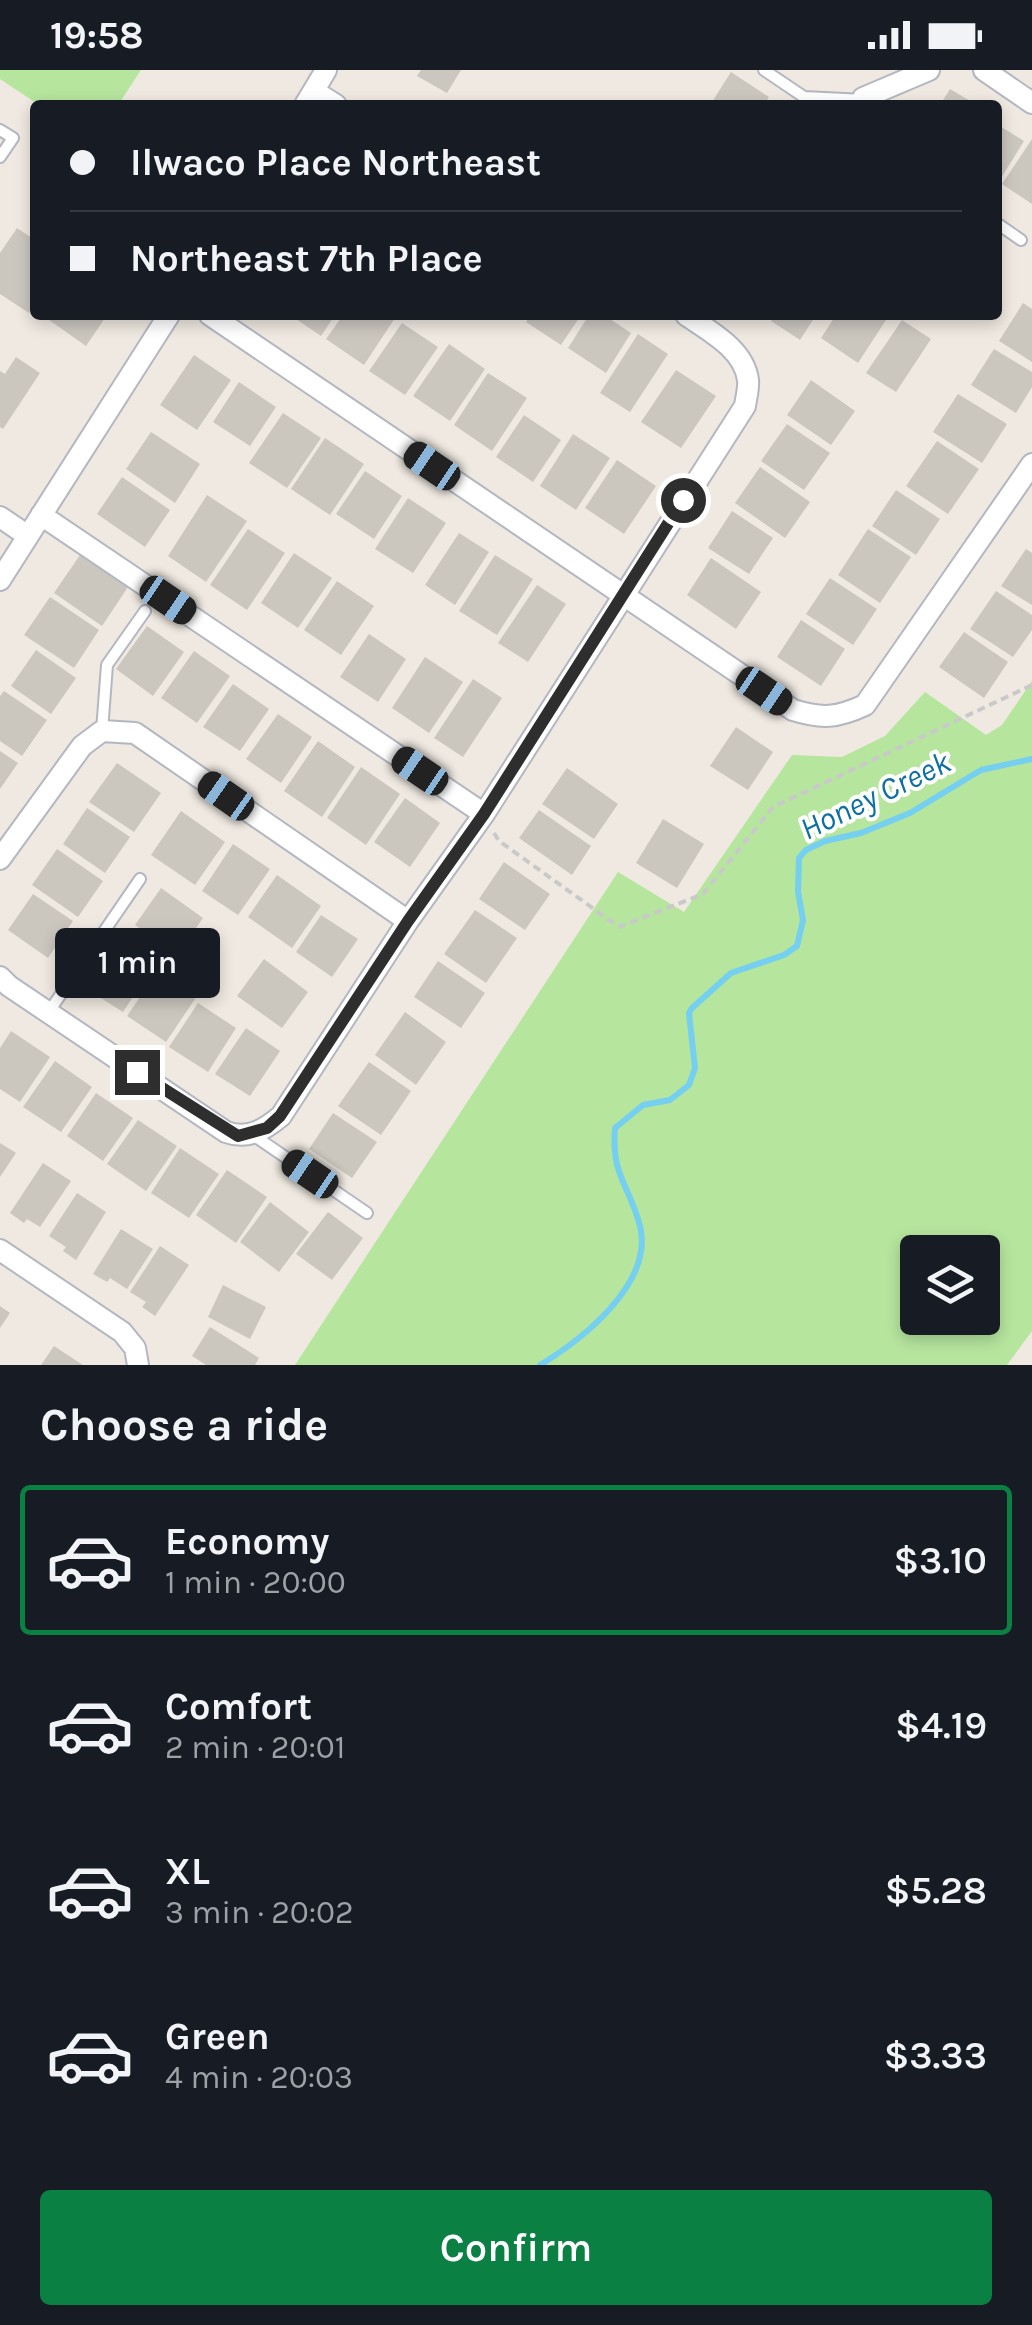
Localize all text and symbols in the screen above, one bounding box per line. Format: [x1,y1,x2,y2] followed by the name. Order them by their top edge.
[50,13,144,58] text: 19:58
[130,140,541,185] text: Ilwaco Place Northeast
[130,236,483,281] text: Northeast 7th Place
[399,437,465,495] car
[661,478,706,523] route start
[135,571,201,629] car
[731,662,797,720] car
[387,742,453,800] car
[794,743,957,848] water label: Honey Creek
[193,767,259,825] car
[54,927,220,997] callout: 1 min
[98,944,177,981] text: 1 min
[115,1050,160,1095] route end
[277,1145,343,1203] car
[900,1235,1000,1335] map controls
[900,1235,1000,1335] button: layers
[40,1399,328,1451] text: Choose a ride
[45,1515,135,1605] icon: car
[165,1519,329,1564] text: Economy
[893,1538,987,1583] text: $3.10
[165,1564,346,1601] text: 1 min · 20:00
[45,1680,135,1770] icon: car
[165,1684,312,1729] text: Comfort
[895,1703,987,1748] text: $4.19
[165,1729,345,1766] text: 2 min · 20:01
[45,1845,135,1935] icon: car
[165,1849,210,1894] text: XL
[885,1868,987,1913] text: $5.28
[165,1894,354,1931] text: 3 min · 20:02
[45,2010,135,2100] icon: car
[165,2014,270,2059] text: Green
[884,2033,987,2078] text: $3.33
[165,2059,353,2096] text: 4 min · 20:03
[40,2190,992,2305] button: Confirm

